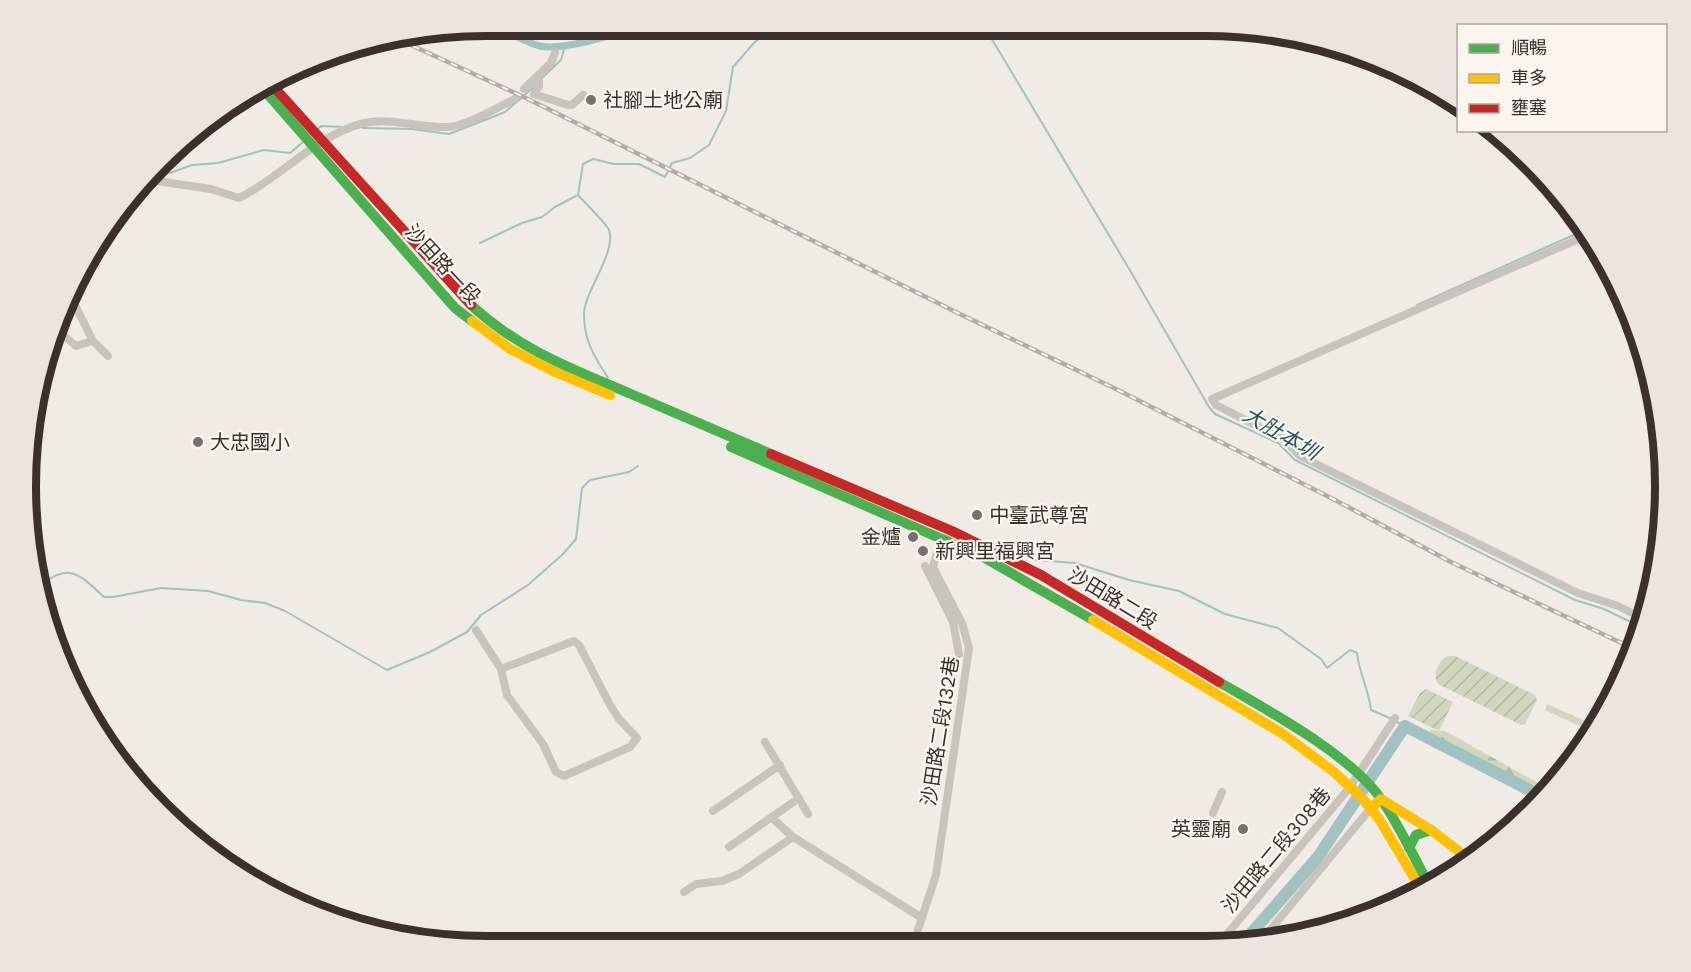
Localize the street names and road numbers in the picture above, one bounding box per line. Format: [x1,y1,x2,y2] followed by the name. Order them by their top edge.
[400,219,486,309] street label: 沙田路一段
[1064,562,1162,634] street label: 沙田路二段
[916,654,964,808] street label: 沙田路二段132巷
[1217,782,1335,918] street label: 沙田路二段308巷

